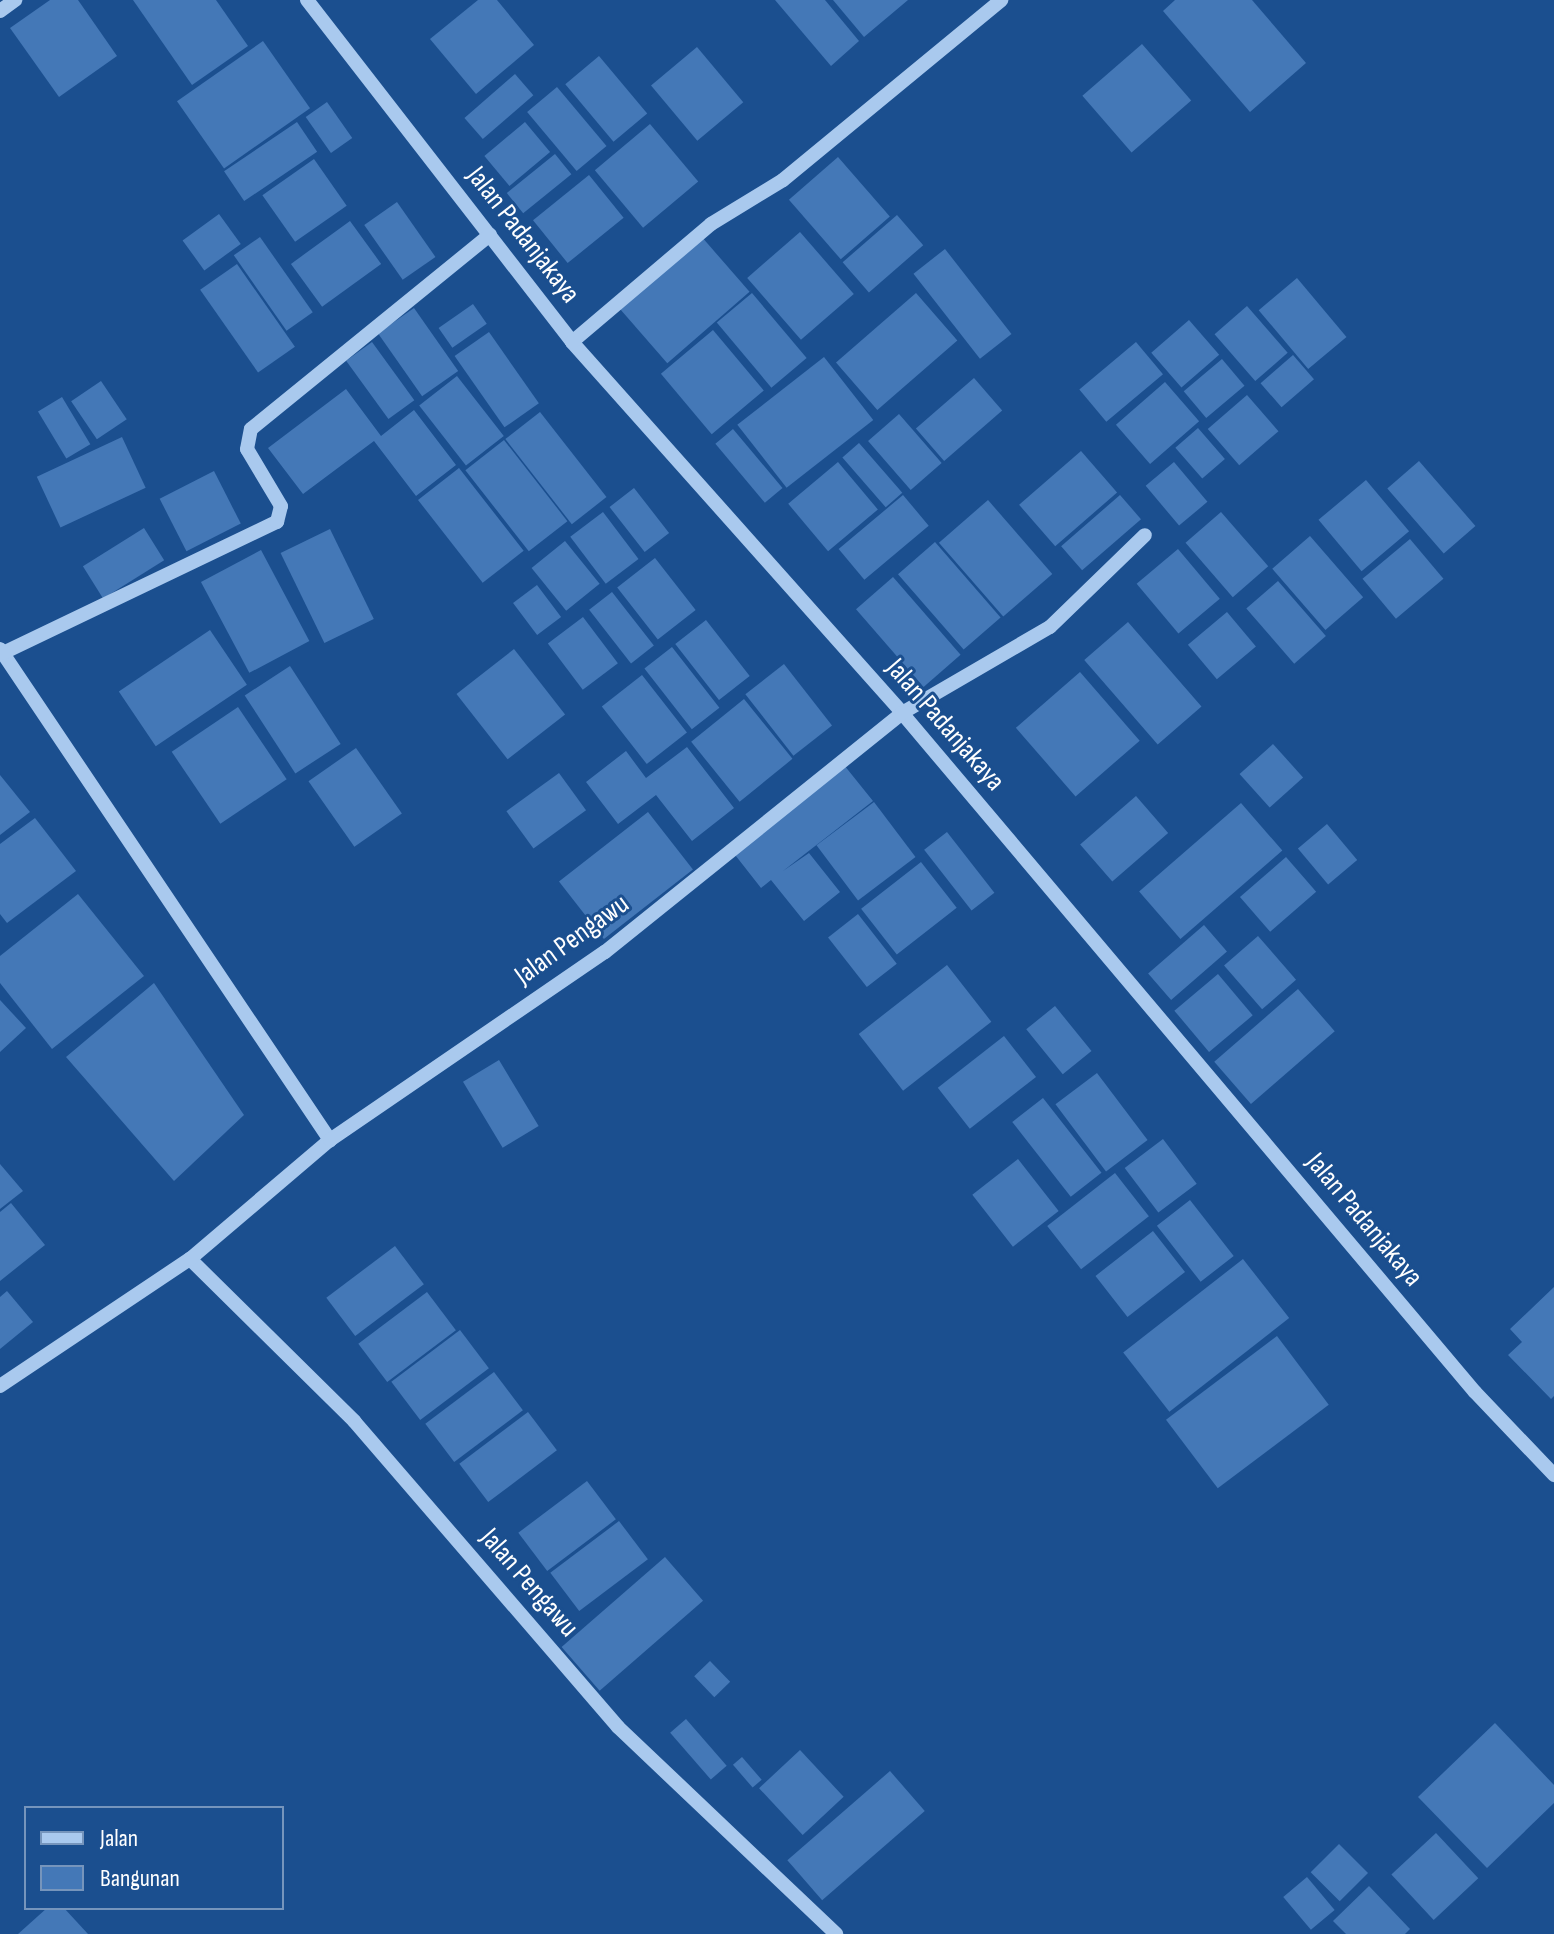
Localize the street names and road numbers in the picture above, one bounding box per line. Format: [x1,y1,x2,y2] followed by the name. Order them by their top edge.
[459,160,587,310] street label: Jalan Padanjakaya
[879,652,1011,798] street label: Jalan Padanjakaya
[508,887,636,993] street label: Jalan Pengawu
[1298,1146,1430,1294] street label: Jalan Padanjakaya
[473,1522,585,1644] street label: Jalan Pengawu

